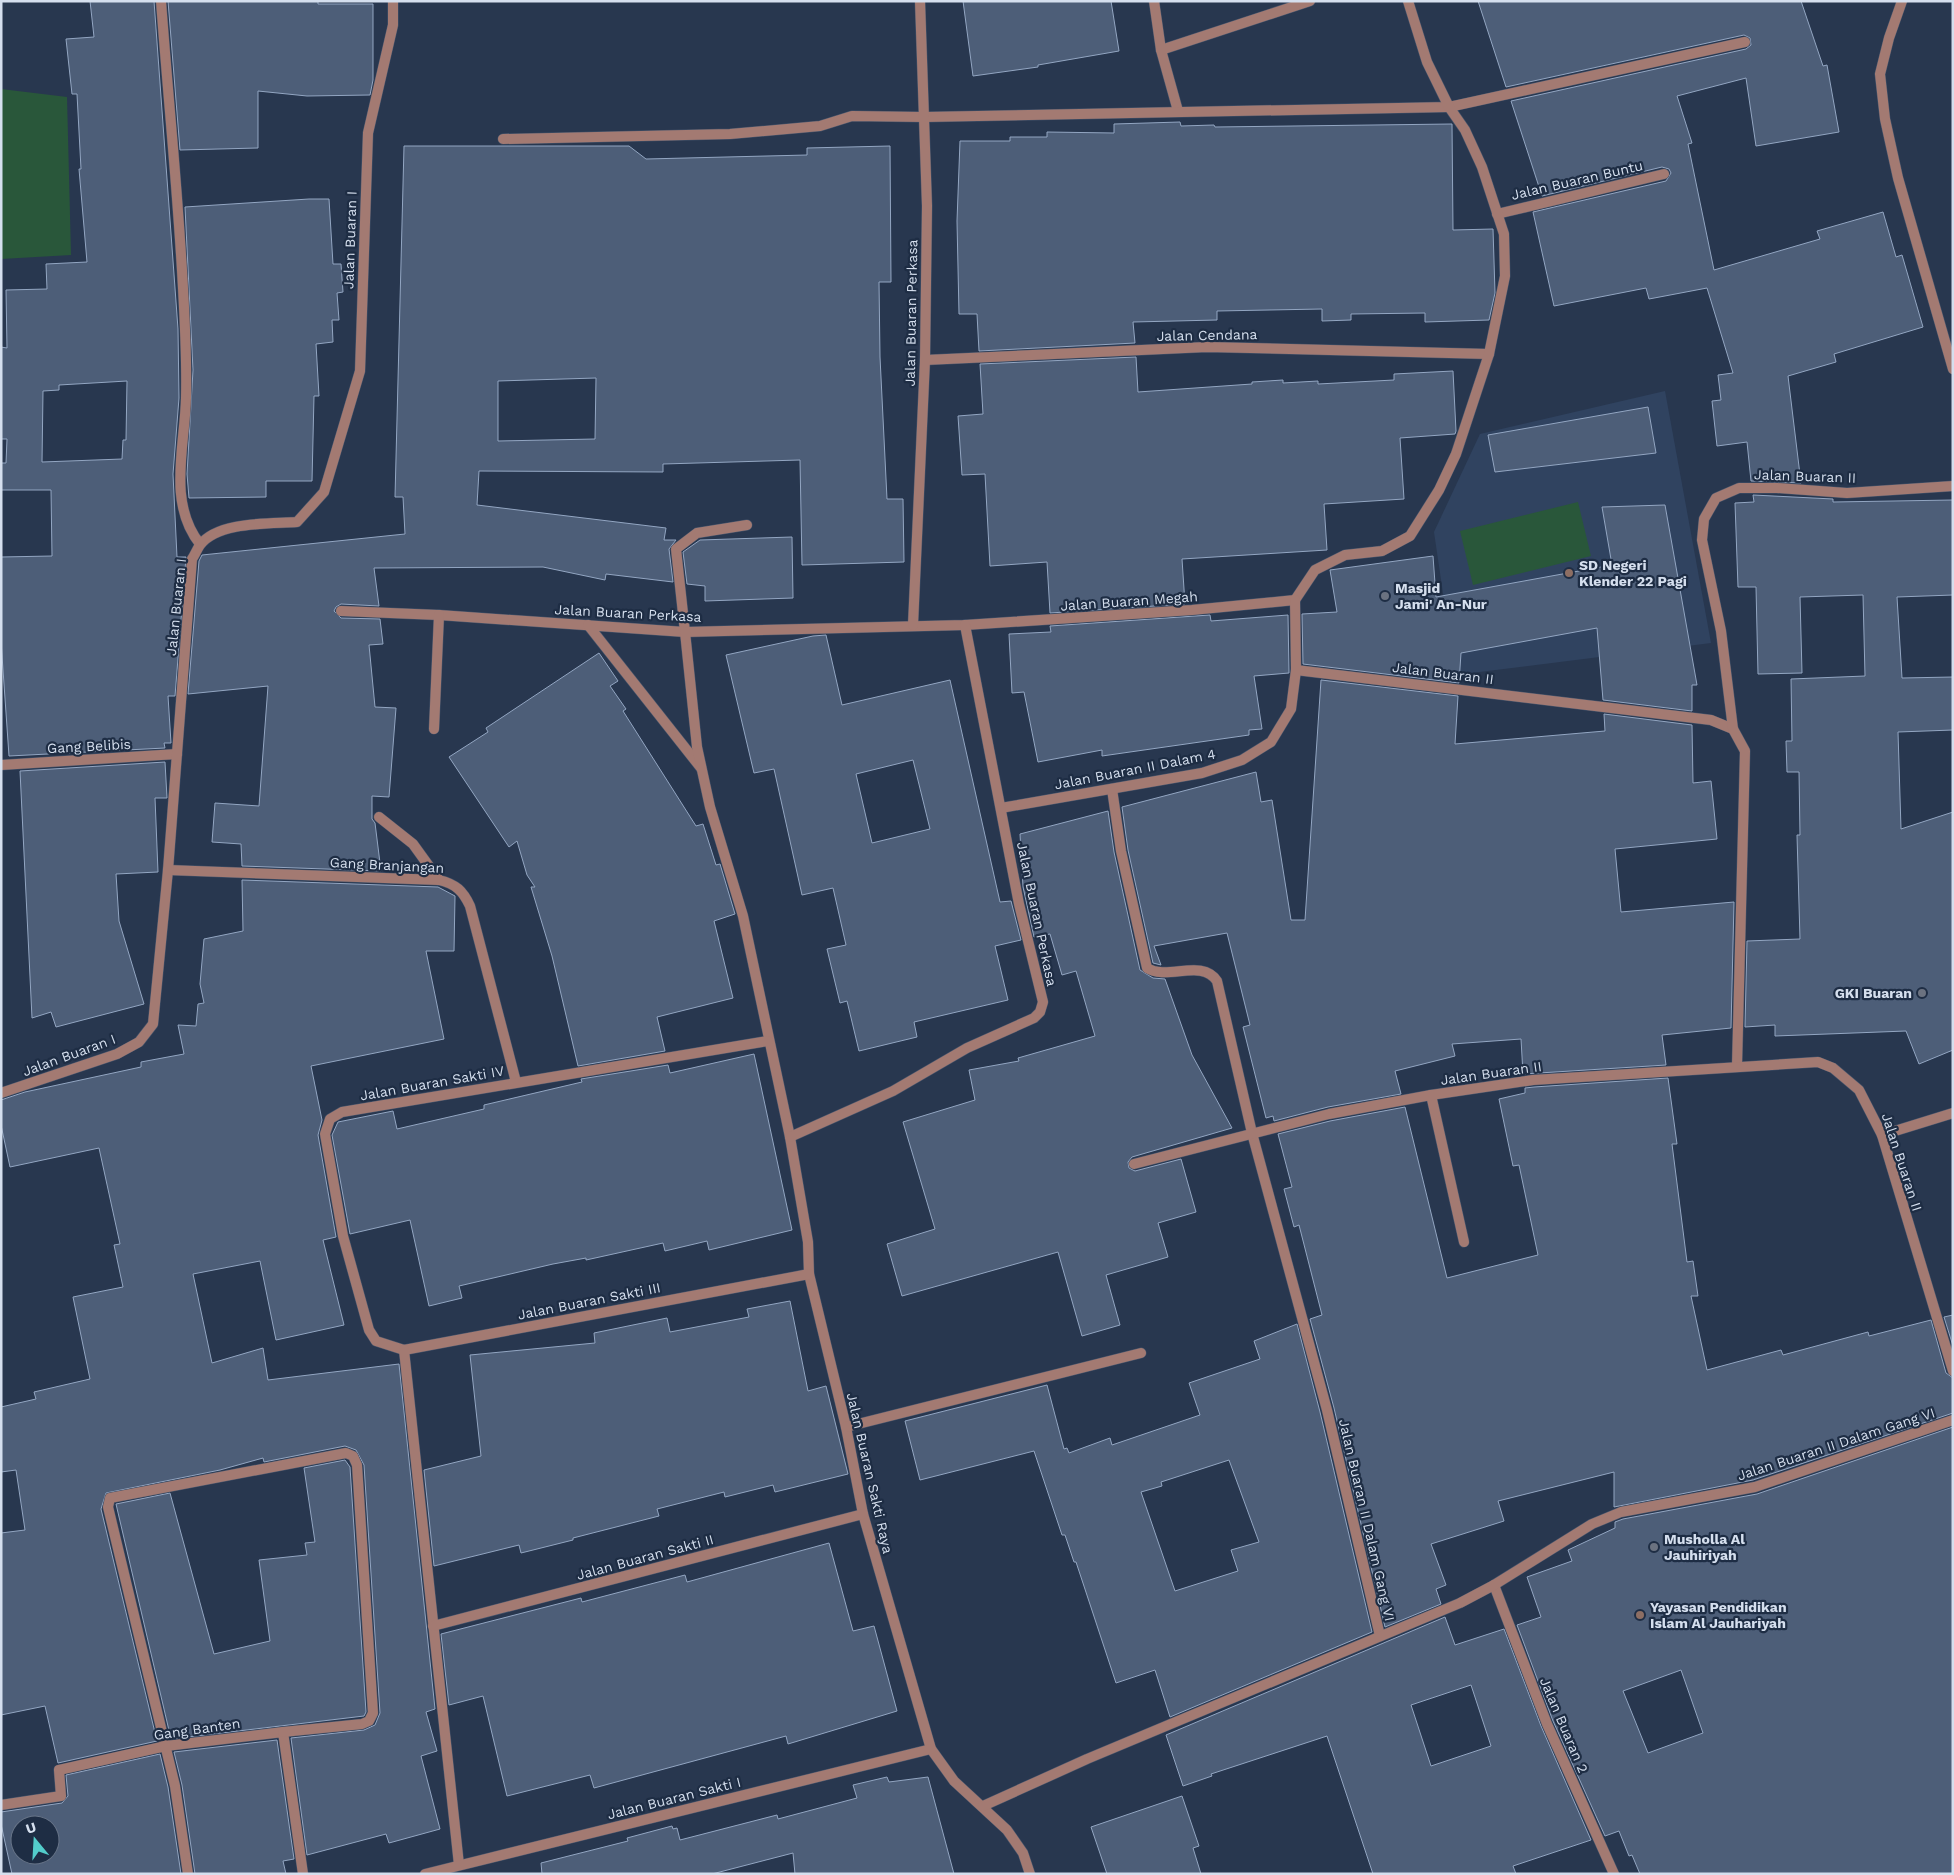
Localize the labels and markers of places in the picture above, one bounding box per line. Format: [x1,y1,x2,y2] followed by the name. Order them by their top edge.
[1579,557,1687,589] place label: SD Negeri Klender 22 Pagi
[1563,567,1575,579] marker: SD Negeri Klender 22 Pagi
[1395,580,1487,612] place label: Masjid Jami' An-Nur
[1379,590,1391,602] marker: Masjid Jami' An-Nur
[1835,985,1912,1001] place label: GKI Buaran
[1916,987,1928,999] marker: GKI Buaran
[1664,1531,1745,1563] place label: Musholla Al Jauhiriyah
[1648,1541,1660,1553] marker: Musholla Al Jauhiriyah
[1650,1599,1787,1631] place label: Yayasan Pendidikan Islam Al Jauhariyah
[1634,1609,1646,1621] marker: Yayasan Pendidikan Islam Al Jauhariyah

